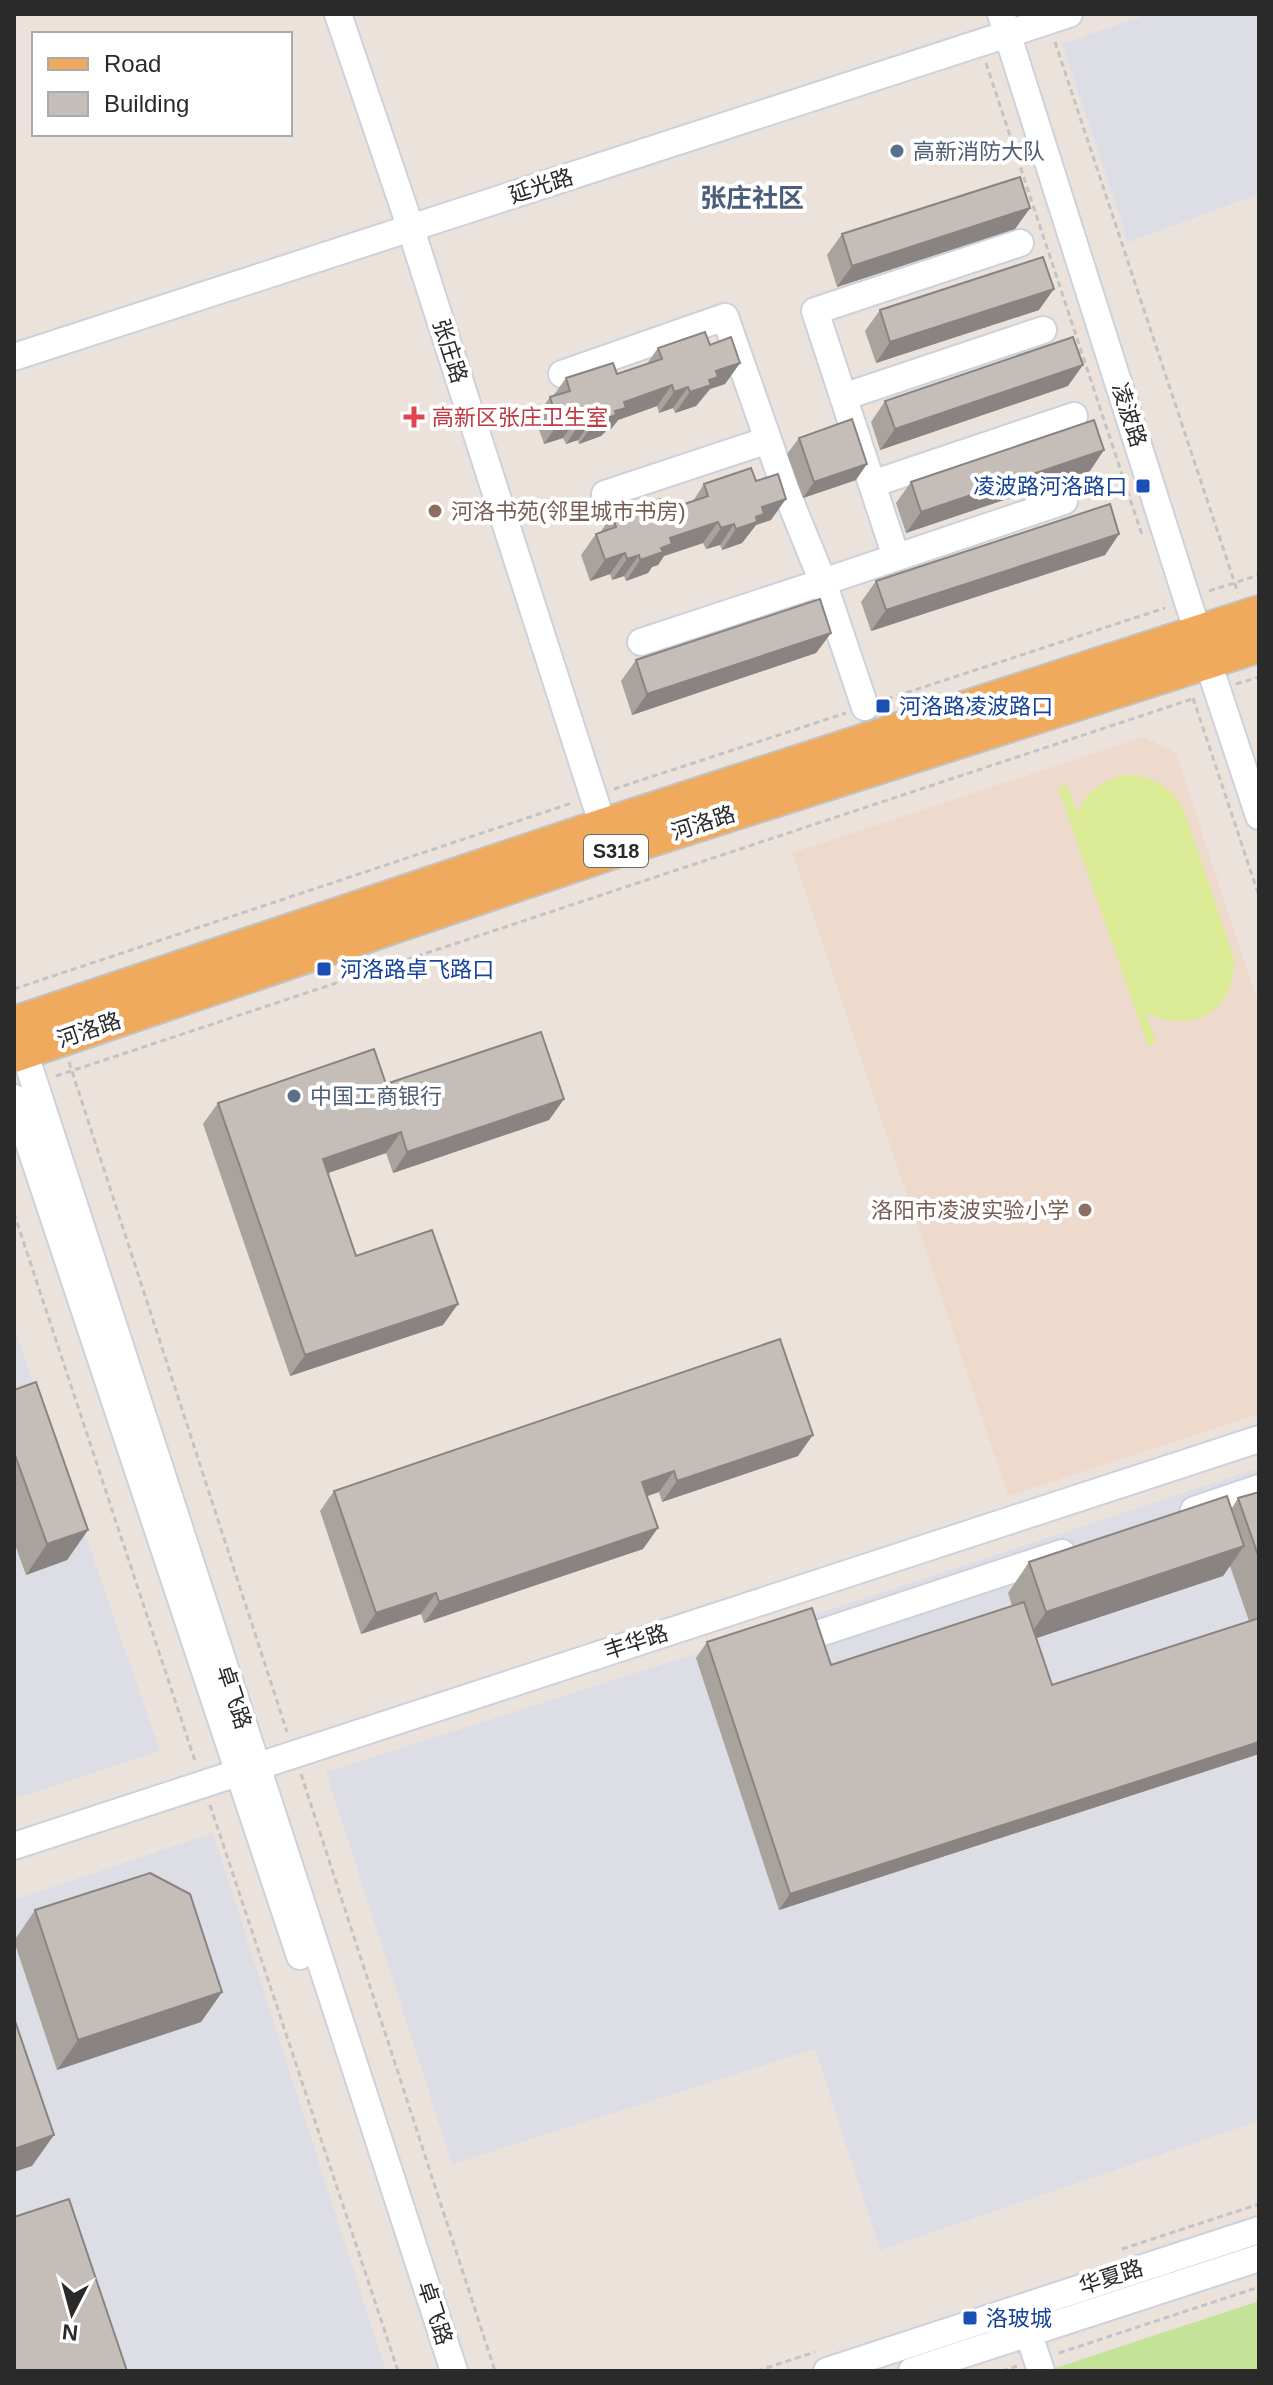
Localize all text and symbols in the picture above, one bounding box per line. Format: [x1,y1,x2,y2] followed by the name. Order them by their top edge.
[32,32,292,136] legend
[104,50,161,77] text: Road
[104,90,189,117] text: Building
[913,139,1045,164] place label: 高新消防大队
[888,142,906,160] marker: 高新消防大队
[506,164,576,208] street label: 延光路
[700,183,804,213] district label: 张庄社区
[428,316,472,386] street label: 张庄路
[1107,380,1151,450] street label: 凌波路
[432,405,608,430] place label: 高新区张庄卫生室
[403,406,425,428] marker: 高新区张庄卫生室
[973,474,1127,499] place label: 凌波路河洛路口
[1134,477,1152,495] marker: 凌波路河洛路口
[451,499,686,524] place label: 河洛书苑(邻里城市书房)
[426,502,444,520] marker: 河洛书苑(邻里城市书房)
[899,694,1053,719] place label: 河洛路凌波路口
[874,697,892,715] marker: 河洛路凌波路口
[668,801,738,845] street label: 河洛路
[584,835,648,867] road number: S318
[340,957,494,982] place label: 河洛路卓飞路口
[315,960,333,978] marker: 河洛路卓飞路口
[54,1007,124,1053] street label: 河洛路
[310,1084,442,1109] place label: 中国工商银行
[285,1087,303,1105] marker: 中国工商银行
[871,1198,1069,1223] place label: 洛阳市凌波实验小学
[1076,1201,1094,1219] marker: 洛阳市凌波实验小学
[601,1620,671,1664] street label: 丰华路
[212,1662,256,1732] street label: 卓飞路
[1076,2255,1146,2299] street label: 华夏路
[32,2273,112,2353] north arrow
[413,2278,457,2348] street label: 卓飞路
[986,2306,1052,2331] place label: 洛玻城
[961,2309,979,2327] marker: 洛玻城
[61,2319,79,2346] text: N

